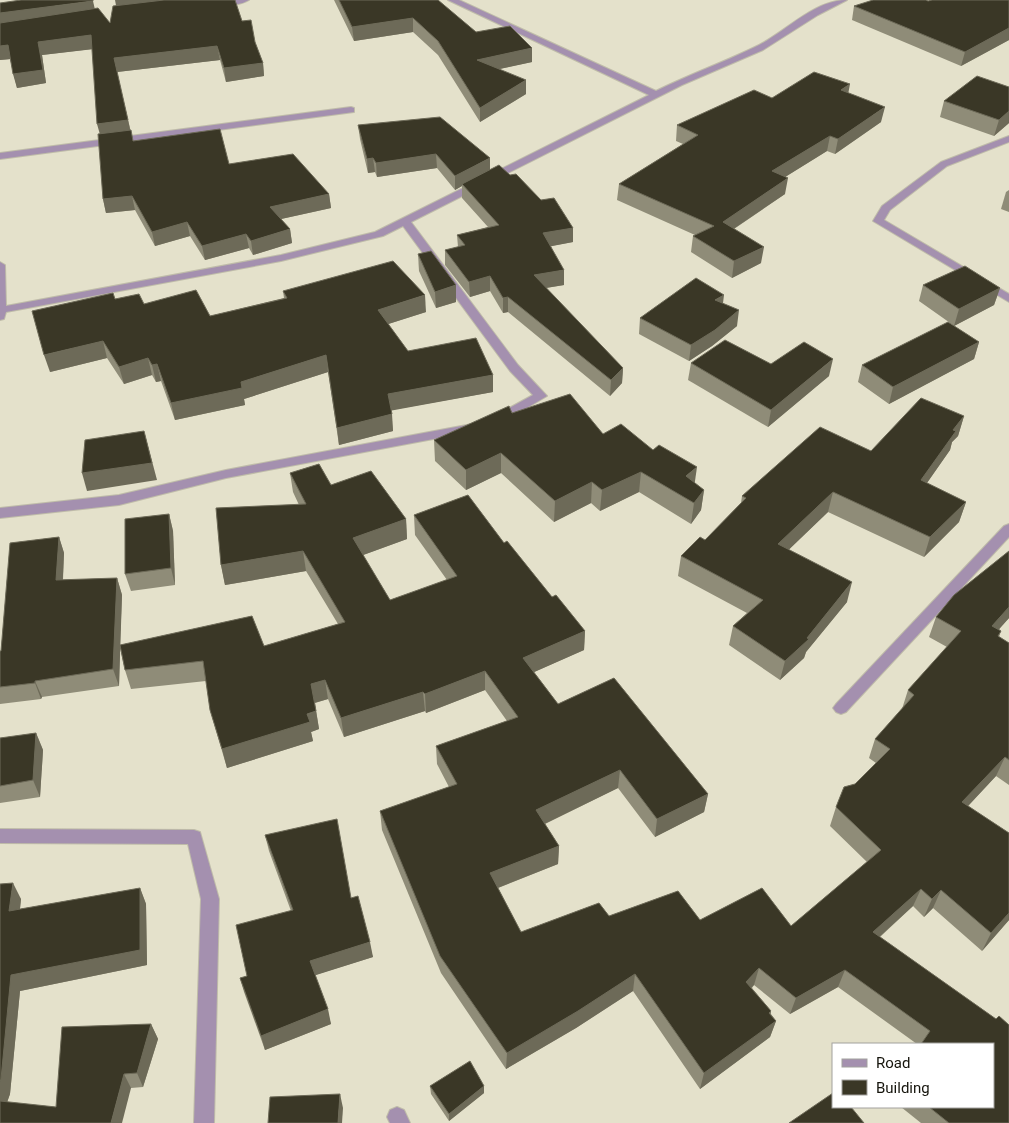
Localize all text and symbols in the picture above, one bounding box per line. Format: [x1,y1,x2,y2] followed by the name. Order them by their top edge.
[832,1043,994,1108] legend
[876,1054,910,1072] text: Road
[876,1079,930,1097] text: Building

